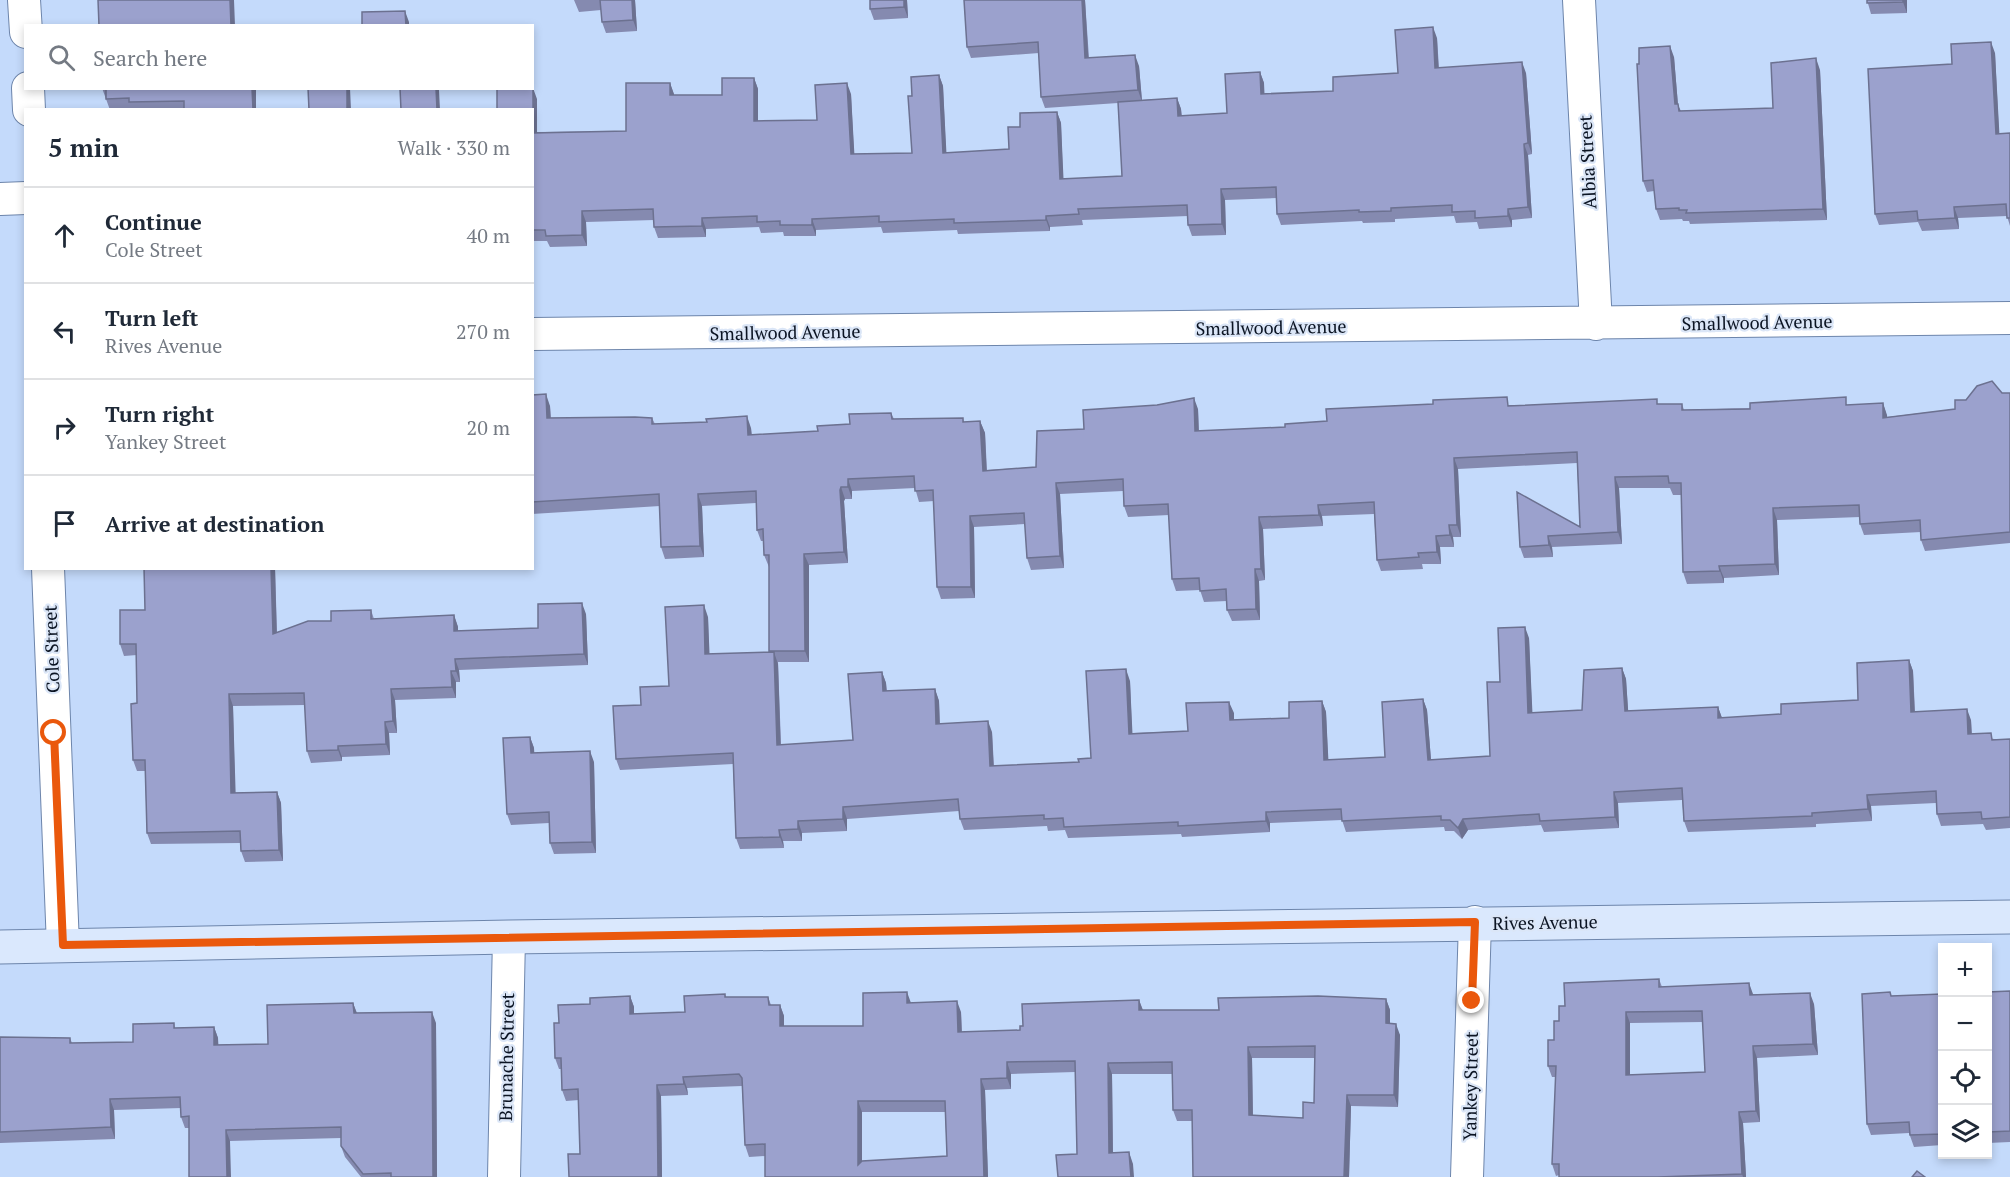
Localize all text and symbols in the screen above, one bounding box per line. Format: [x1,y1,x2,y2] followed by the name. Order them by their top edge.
[24,24,534,90] search box
[45,41,78,74] icon: search
[93,43,207,72] text: Search here
[1573,114,1601,210] street label: Albia Street
[48,130,119,164] text: 5 min
[398,134,510,161] text: Walk · 330 m
[105,207,202,236] text: Continue
[48,219,81,252] icon: ahead
[467,222,510,249] text: 40 m
[105,236,203,263] text: Cole Street
[105,303,198,332] text: Turn left
[1681,309,1833,335] street label: Smallwood Avenue
[1195,314,1347,340] street label: Smallwood Avenue
[48,315,81,348] icon: left
[456,318,510,345] text: 270 m
[709,319,861,345] street label: Smallwood Avenue
[105,332,222,359] text: Rives Avenue
[105,399,214,428] text: Turn right
[48,411,81,444] icon: right
[467,414,510,441] text: 20 m
[105,428,226,455] text: Yankey Street
[48,507,81,540] icon: arrive
[105,509,324,538] text: Arrive at destination
[37,604,65,693] street label: Cole Street
[40,719,66,745] route start
[1492,909,1598,935] street label: Rives Avenue
[1938,943,1992,1159] map controls
[1938,943,1992,997] button: +
[1458,987,1484,1013] route end
[493,992,519,1121] street label: Brunache Street
[1938,997,1992,1051] button: −
[1457,1031,1483,1141] street label: Yankey Street
[1938,1051,1992,1105] button: locate
[1938,1105,1992,1159] button: layers

